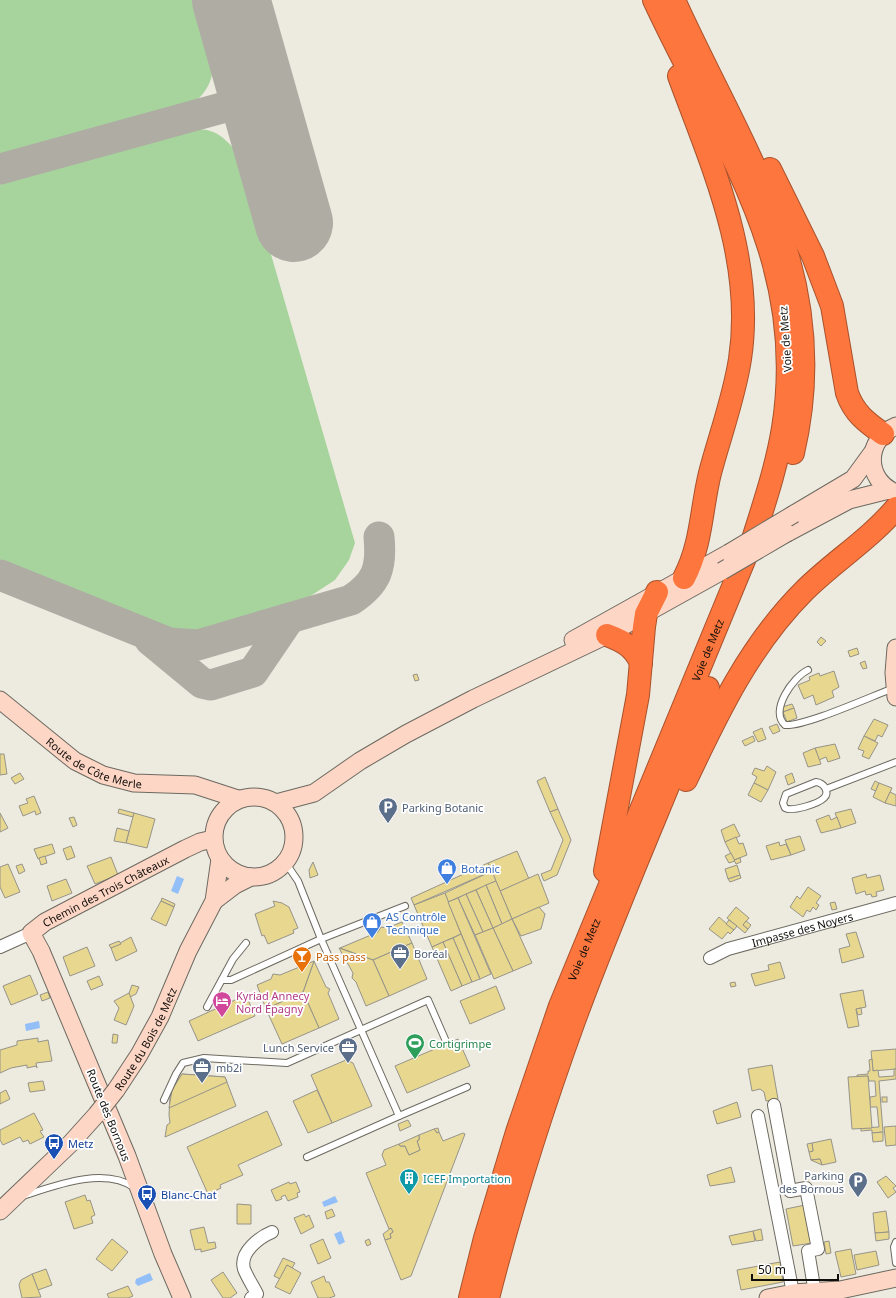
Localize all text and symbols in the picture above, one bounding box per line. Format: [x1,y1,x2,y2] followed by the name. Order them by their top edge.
[775,306,795,372] street label: Voie de Metz
[687,616,727,683] street label: Voie de Metz
[43,733,142,791] street label: Route de Côte Merle
[377,796,399,824] parking icon: Parking Botanic
[402,800,483,815] place label: Parking Botanic
[40,851,171,930] street label: Chemin des Trois Châteaux
[436,857,458,885] shop icon: Botanic
[461,861,500,876] place label: Botanic
[750,908,854,950] street label: Impasse des Noyers
[386,909,446,937] place label: AS Contrôle Technique
[361,911,383,939] shop icon: AS Contrôle Technique
[564,916,603,983] street label: Voie de Metz
[389,942,411,970] office icon: Boréal
[291,945,313,973] bar icon: Pass pass
[414,946,447,961] place label: Boréal
[316,949,366,964] place label: Pass pass
[110,985,179,1093] street label: Route du Bois de Metz
[236,988,310,1016] place label: Kyriad Annecy Nord Épagny
[211,990,233,1018] hotel icon: Kyriad Annecy Nord Épagny
[404,1032,426,1060] sports icon: Cortigrimpe
[337,1036,359,1064] office icon: Lunch Service
[429,1036,491,1051] place label: Cortigrimpe
[263,1040,334,1055] place label: Lunch Service
[191,1056,213,1084] office icon: mb2i
[216,1060,242,1075] place label: mb2i
[84,1067,134,1163] street label: Route des Bornous
[43,1132,65,1160] bus stop icon: Metz
[68,1136,93,1151] place label: Metz
[398,1167,420,1195] building icon: ICEF Importation
[779,1168,844,1196] place label: Parking des Bornous
[847,1170,869,1198] parking icon: Parking des Bornous
[423,1171,511,1186] place label: ICEF Importation
[136,1183,158,1211] bus stop icon: Blanc-Chat
[161,1187,217,1202] place label: Blanc-Chat
[752,1256,838,1282] scale bar
[758,1261,786,1278] text: 50 m

